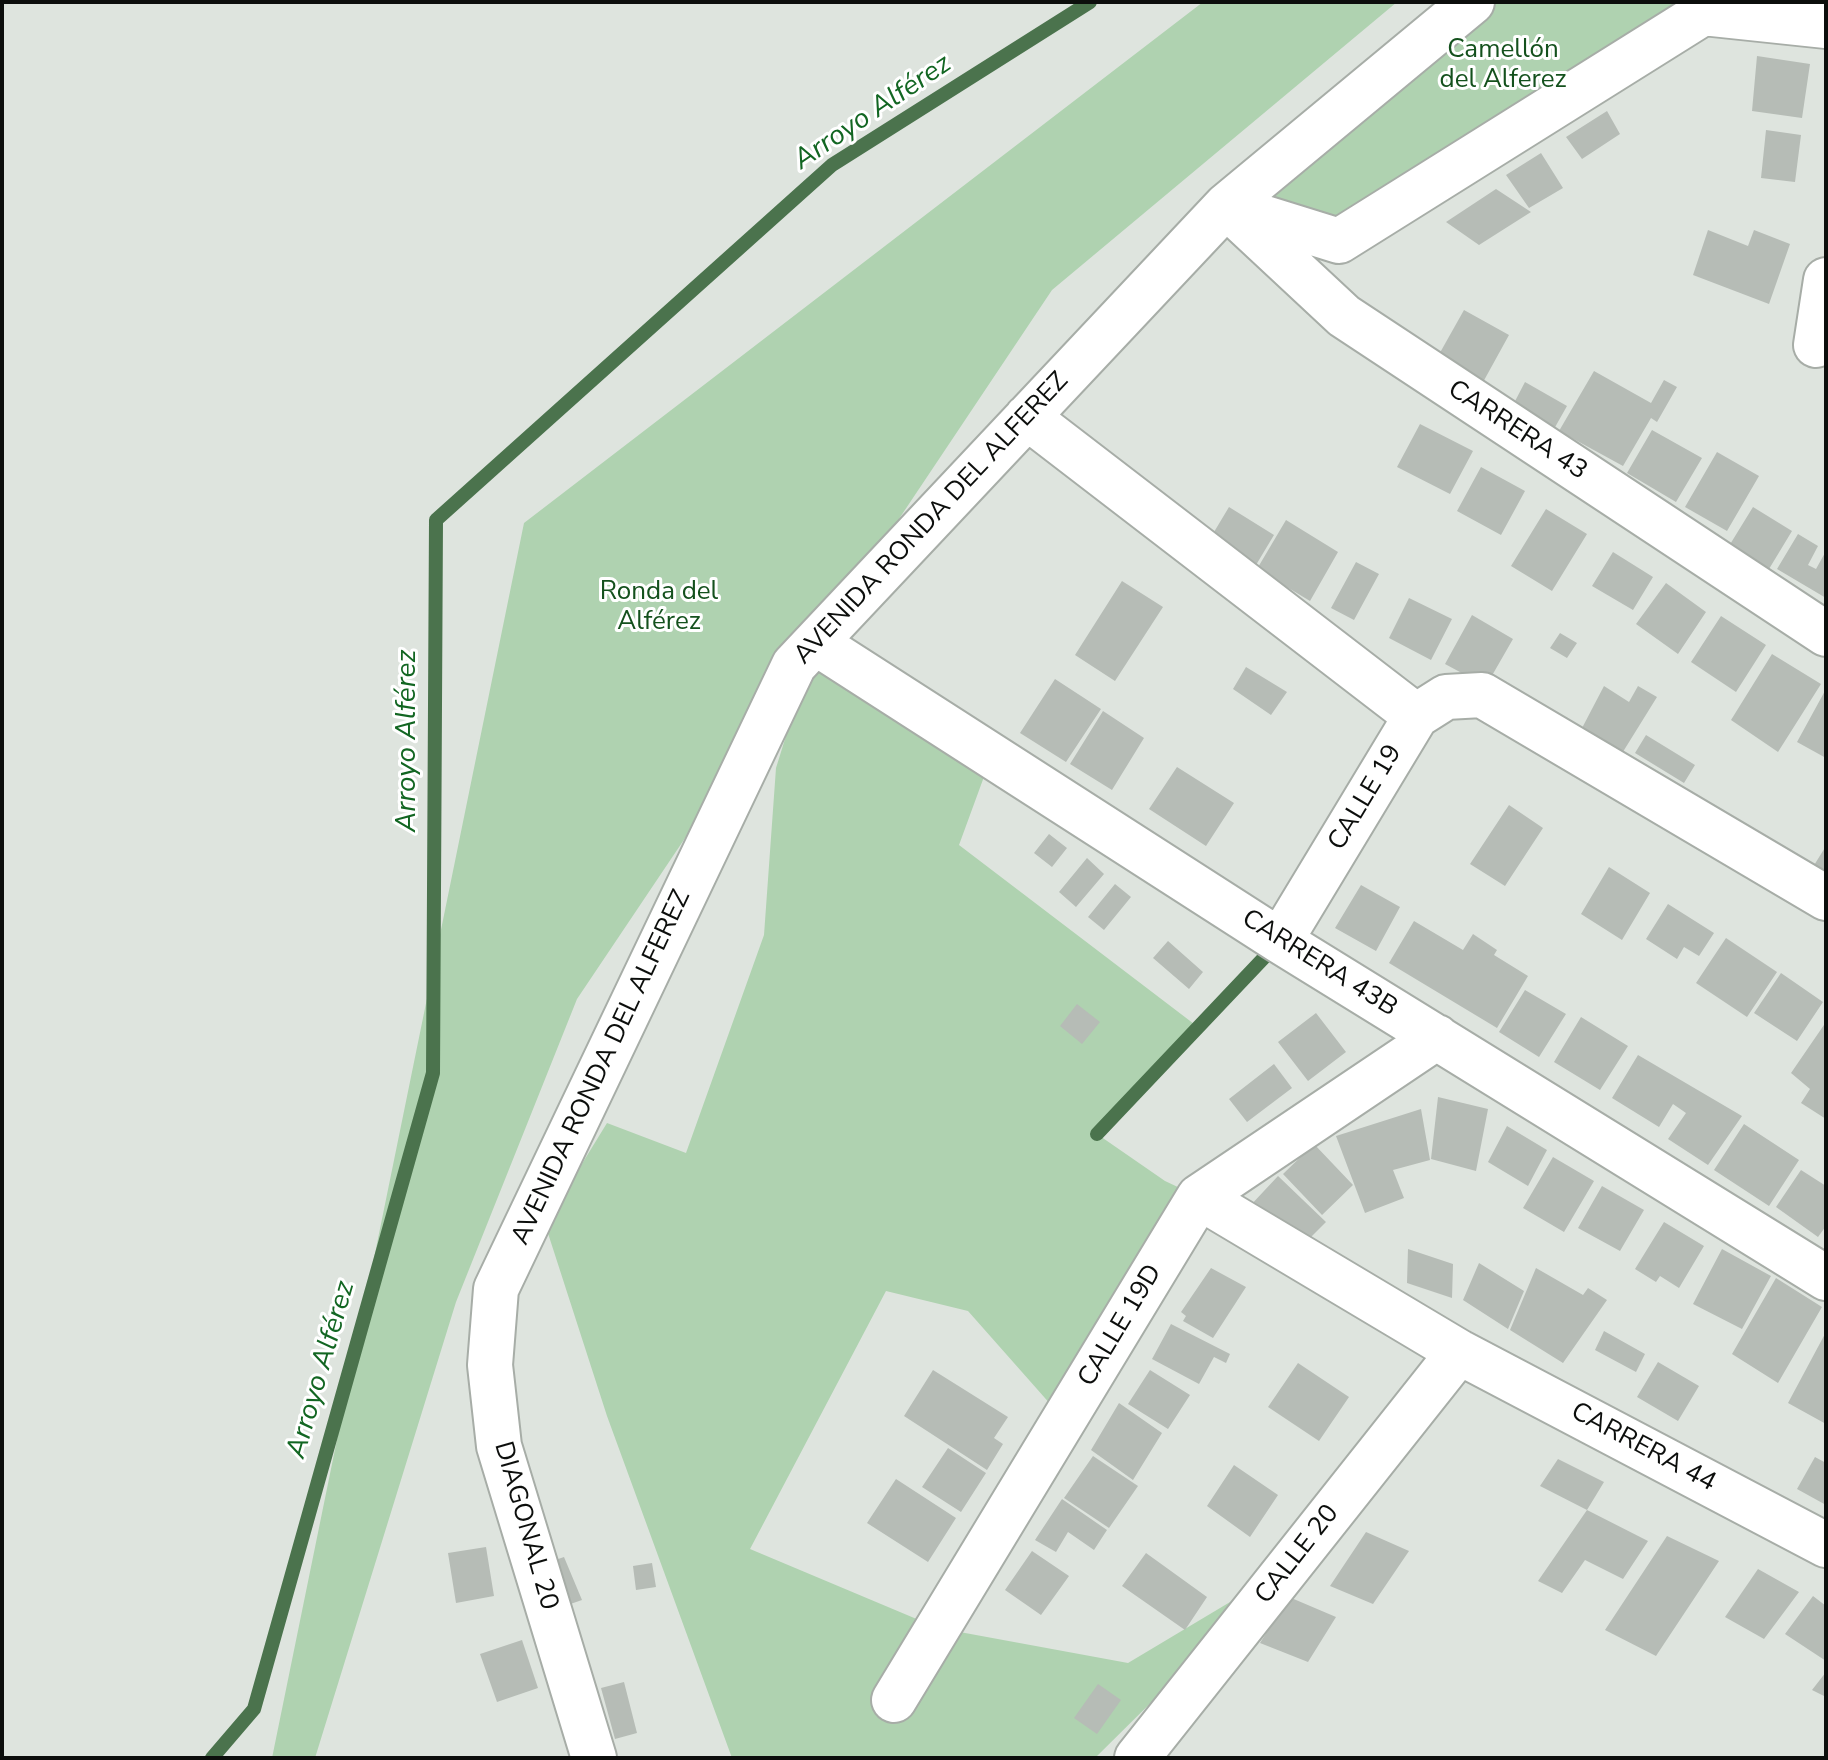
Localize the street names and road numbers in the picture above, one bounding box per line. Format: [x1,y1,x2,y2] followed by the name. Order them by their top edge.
[788,367,1076,671] street label: AVENIDA RONDA DEL ALFEREZ
[1441,374,1593,488] street label: CARRERA 43
[1322,740,1410,856] street label: CALLE 19
[506,886,698,1250] street label: AVENIDA RONDA DEL ALFEREZ
[1235,904,1403,1024] street label: CARRERA 43B
[1072,1259,1170,1393] street label: CALLE 19D
[1565,1397,1721,1499] street label: CARRERA 44
[486,1438,564,1614] street label: DIAGONAL 20
[1250,1499,1346,1611] street label: CALLE 20

